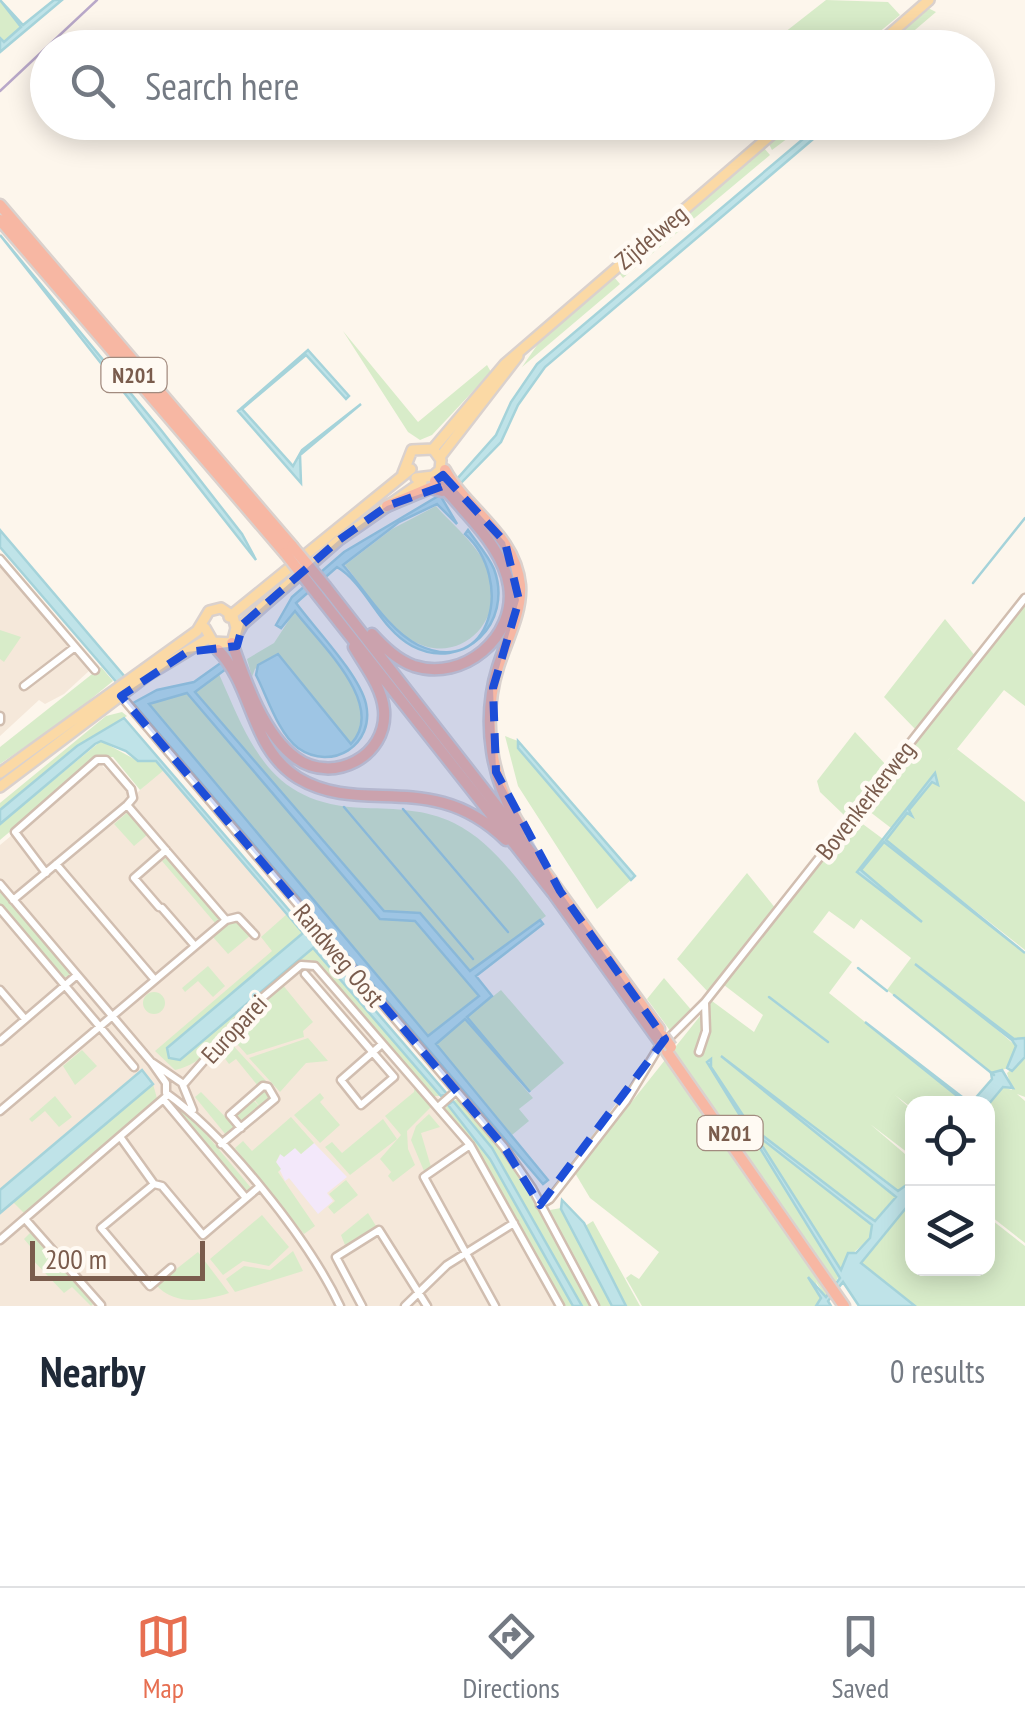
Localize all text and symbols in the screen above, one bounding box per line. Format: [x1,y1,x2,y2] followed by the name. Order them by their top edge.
[30,30,995,140] search box
[65,58,120,113] icon: search
[145,61,299,110] text: Search here
[608,198,694,276] street label: Zijdelweg
[102,358,166,392] road number: N201
[809,734,921,866] street label: Bovenkerkerweg
[287,897,391,1013] street label: Randweg Oost
[194,988,274,1070] street label: Europarei
[905,1096,995,1276] map controls
[905,1096,995,1186] button: locate
[698,1116,762,1150] road number: N201
[905,1186,995,1276] button: layers
[30,1236,205,1280] scale bar
[45,1240,107,1277] text: 200 m
[40,1344,145,1399] text: Nearby
[890,1350,985,1392] text: 0 results
[136,1609,191,1706] tab: Map
[462,1609,560,1706] tab: Directions
[831,1609,889,1706] tab: Saved

